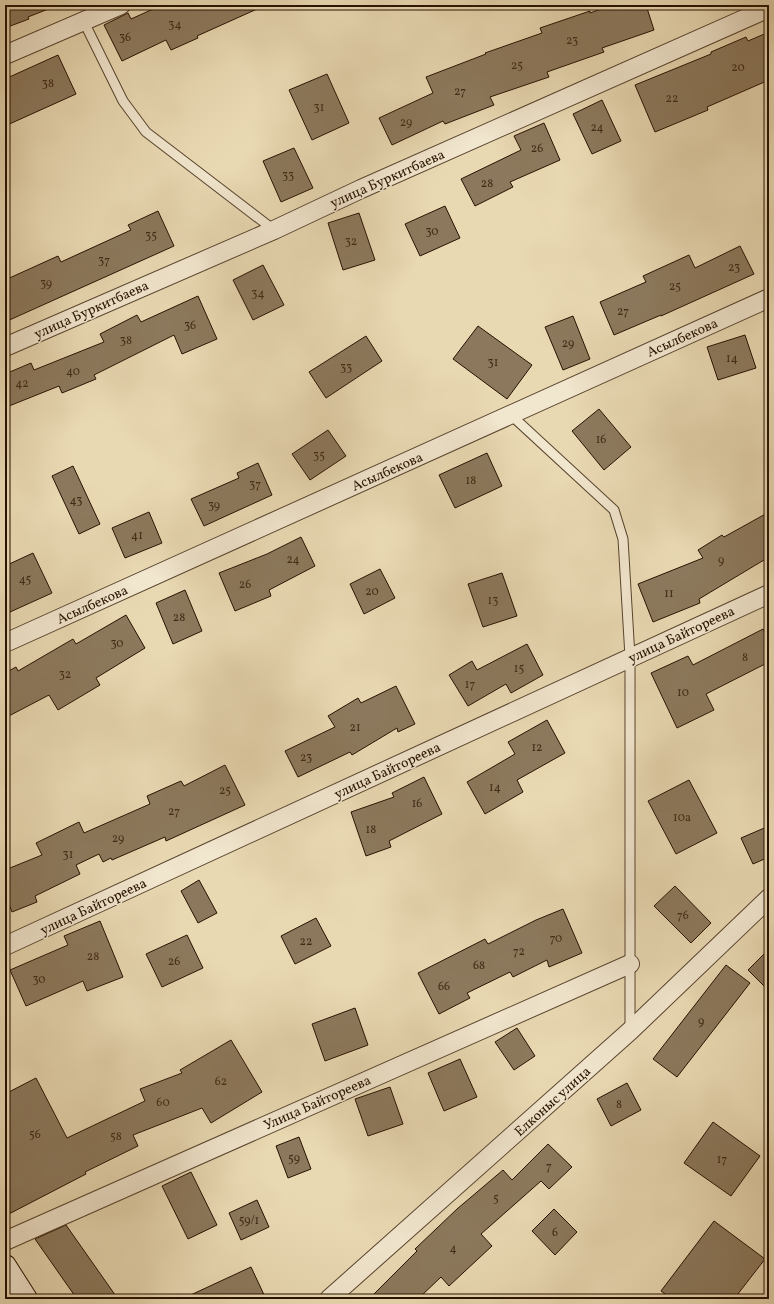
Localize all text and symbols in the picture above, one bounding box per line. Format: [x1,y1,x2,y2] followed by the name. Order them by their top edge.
[168,17,182,33] house number: 34
[119,30,131,46] house number: 36
[566,33,578,49] house number: 23
[511,58,523,74] house number: 25
[731,60,745,76] house number: 20
[42,76,54,92] house number: 38
[454,84,466,100] house number: 27
[666,91,678,107] house number: 22
[314,100,324,116] house number: 31
[400,115,412,131] house number: 29
[590,120,604,136] house number: 24
[531,141,543,157] house number: 26
[327,145,448,213] street label: улица Буркитбаева
[282,168,294,184] house number: 33
[481,176,493,192] house number: 28
[425,224,439,240] house number: 30
[145,228,157,244] house number: 35
[345,234,357,250] house number: 32
[98,253,110,269] house number: 37
[728,260,740,276] house number: 23
[31,276,152,344] street label: улица Буркитбаева
[40,276,52,292] house number: 39
[669,279,681,295] house number: 25
[251,286,265,302] house number: 34
[617,304,629,320] house number: 27
[644,314,721,363] street label: Асылбекова
[184,318,196,334] house number: 36
[120,333,132,349] house number: 38
[562,336,574,352] house number: 29
[726,351,738,367] house number: 14
[488,355,498,371] house number: 31
[340,360,352,376] house number: 33
[66,364,80,380] house number: 40
[15,376,29,392] house number: 42
[596,432,606,448] house number: 16
[313,448,325,464] house number: 35
[349,448,426,497] street label: Асылбекова
[466,473,476,489] house number: 18
[249,477,261,493] house number: 37
[70,493,82,509] house number: 43
[208,498,220,514] house number: 39
[131,528,143,544] house number: 41
[286,552,300,568] house number: 24
[718,553,724,569] house number: 9
[19,572,32,588] house number: 45
[239,577,251,593] house number: 26
[54,581,131,630] street label: Асылбекова
[365,584,379,600] house number: 20
[664,586,674,602] house number: 11
[488,593,498,609] house number: 13
[625,602,738,668] street label: улица Байтореева
[173,610,185,626] house number: 28
[110,636,124,652] house number: 30
[742,650,748,666] house number: 8
[514,661,524,677] house number: 15
[59,667,71,683] house number: 32
[465,677,475,693] house number: 17
[677,685,689,701] house number: 10
[349,720,361,736] house number: 21
[331,738,444,804] street label: улица Байтореева
[531,740,543,756] house number: 12
[300,750,312,766] house number: 23
[489,780,501,796] house number: 14
[219,783,231,799] house number: 25
[412,796,422,812] house number: 16
[168,804,180,820] house number: 27
[673,810,691,826] house number: 10а
[366,822,376,838] house number: 18
[112,831,124,847] house number: 29
[63,847,73,863] house number: 31
[37,874,150,940] street label: улица Байтореева
[677,908,689,924] house number: 76
[550,931,562,947] house number: 70
[300,934,312,950] house number: 22
[513,944,525,960] house number: 72
[87,949,99,965] house number: 28
[168,954,180,970] house number: 26
[473,958,485,974] house number: 68
[32,972,46,988] house number: 30
[438,979,450,995] house number: 66
[698,1014,704,1030] house number: 9
[511,1063,595,1142] street label: Елконыс улица
[261,1071,374,1136] street label: Улица Байтореева
[215,1074,227,1090] house number: 62
[156,1095,170,1111] house number: 60
[616,1097,622,1113] house number: 8
[29,1127,41,1143] house number: 56
[110,1129,122,1145] house number: 58
[288,1151,300,1167] house number: 59
[717,1152,727,1168] house number: 17
[546,1159,552,1175] house number: 7
[493,1191,499,1207] house number: 5
[239,1213,259,1229] house number: 59/1
[552,1225,558,1241] house number: 6
[449,1241,457,1257] house number: 4

